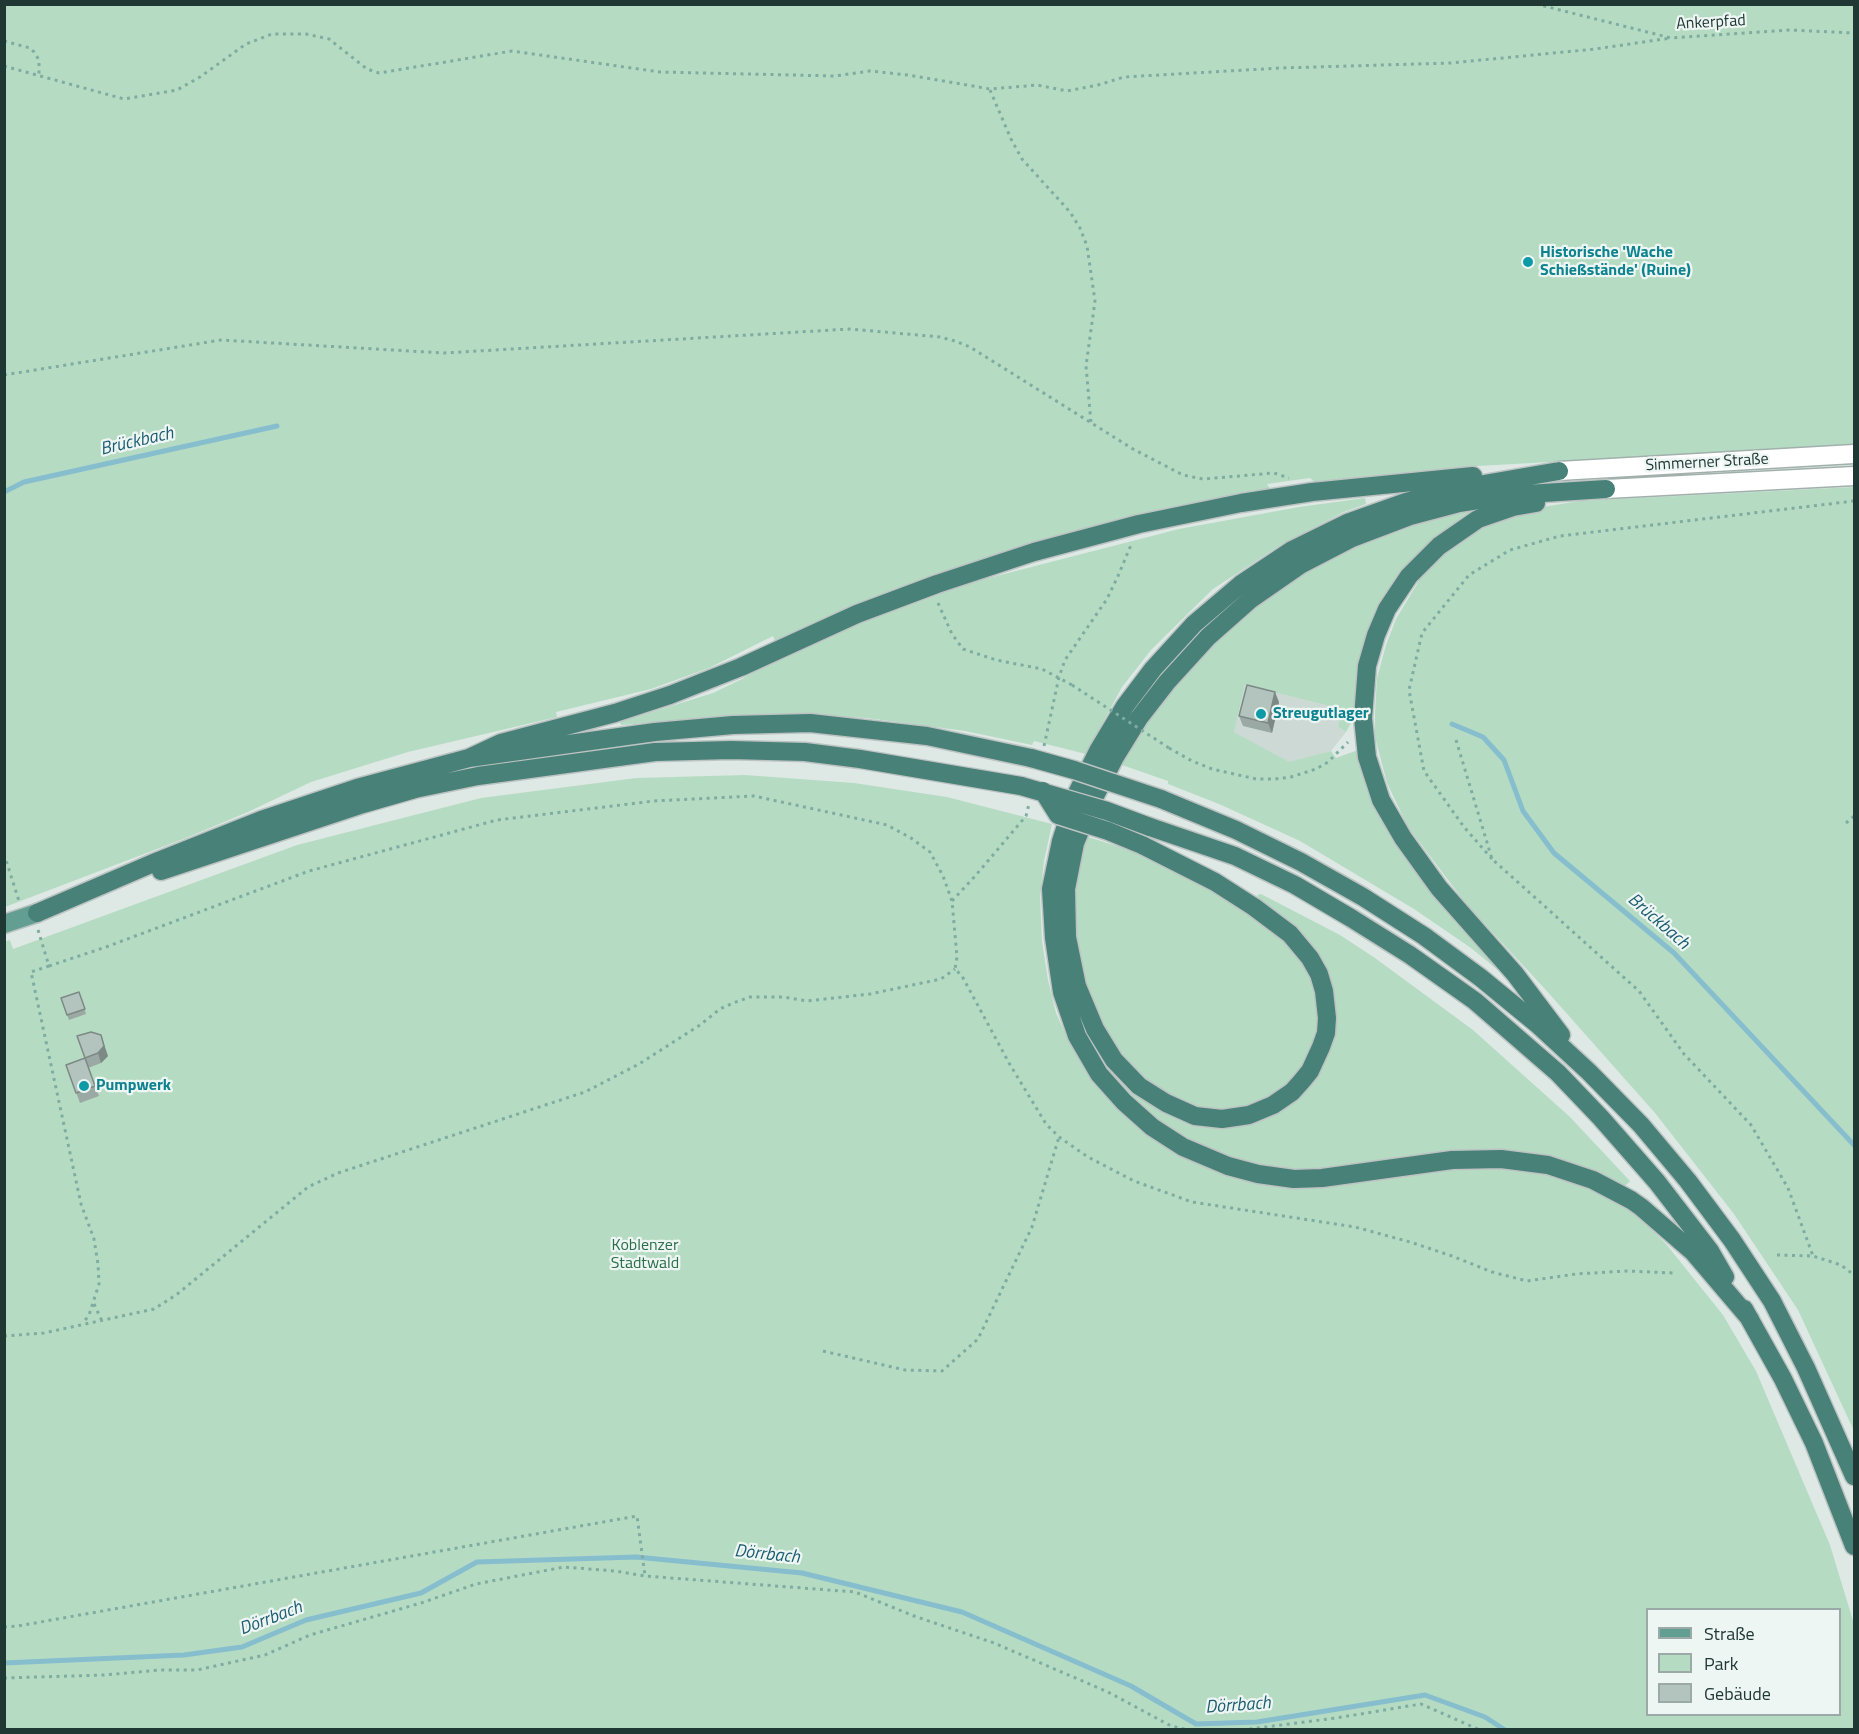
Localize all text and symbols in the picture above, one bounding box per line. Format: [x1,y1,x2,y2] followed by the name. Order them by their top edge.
[1676,12,1746,34] street label: Ankerpfad
[1540,243,1691,281] place label: Historische 'Wache Schießstände' (Ruine)
[1521,255,1535,269] marker: Historische 'Wache Schießstände' (Ruine)
[98,423,176,461] water label: Brückbach
[1645,450,1769,476] street label: Simmerner Straße
[1273,704,1369,724] place label: Streugutlager
[1254,707,1268,721] marker: Streugutlager
[1623,889,1693,955] water label: Brückbach
[96,1076,171,1096] place label: Pumpwerk
[77,1079,91,1093] marker: Pumpwerk
[611,1236,679,1274] park label: Koblenzer Stadtwald
[733,1541,801,1569] water label: Dörrbach
[237,1597,305,1641] water label: Dörrbach
[1646,1608,1841,1716] legend
[1704,1620,1755,1647] text: Straße
[1704,1650,1738,1677] text: Park
[1704,1680,1771,1707] text: Gebäude
[1205,1693,1271,1719] water label: Dörrbach

